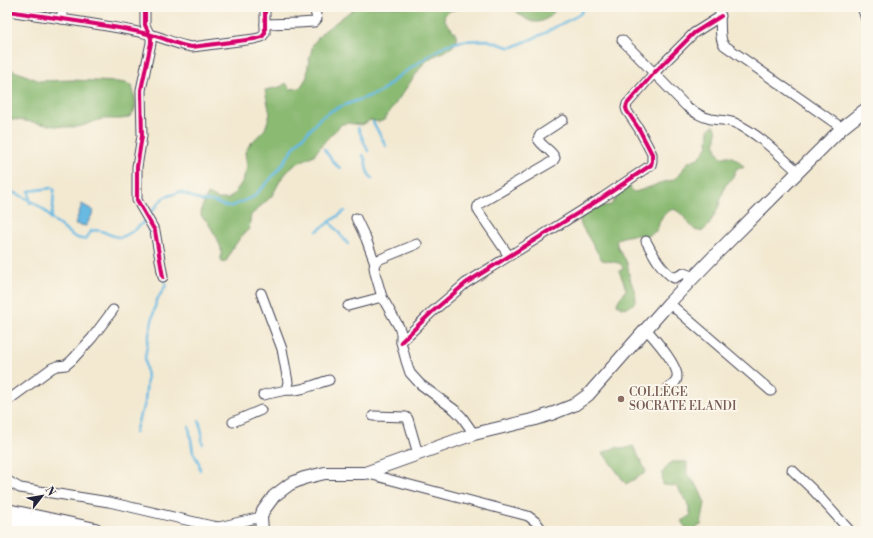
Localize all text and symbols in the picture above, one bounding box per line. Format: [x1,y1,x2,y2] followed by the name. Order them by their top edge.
[629,383,737,414] place label: COLLÈGE SOCRATE ELANDI
[616,394,626,404] marker: COLLÈGE SOCRATE ELANDI
[22,476,62,516] north arrow
[41,484,58,499] text: N

